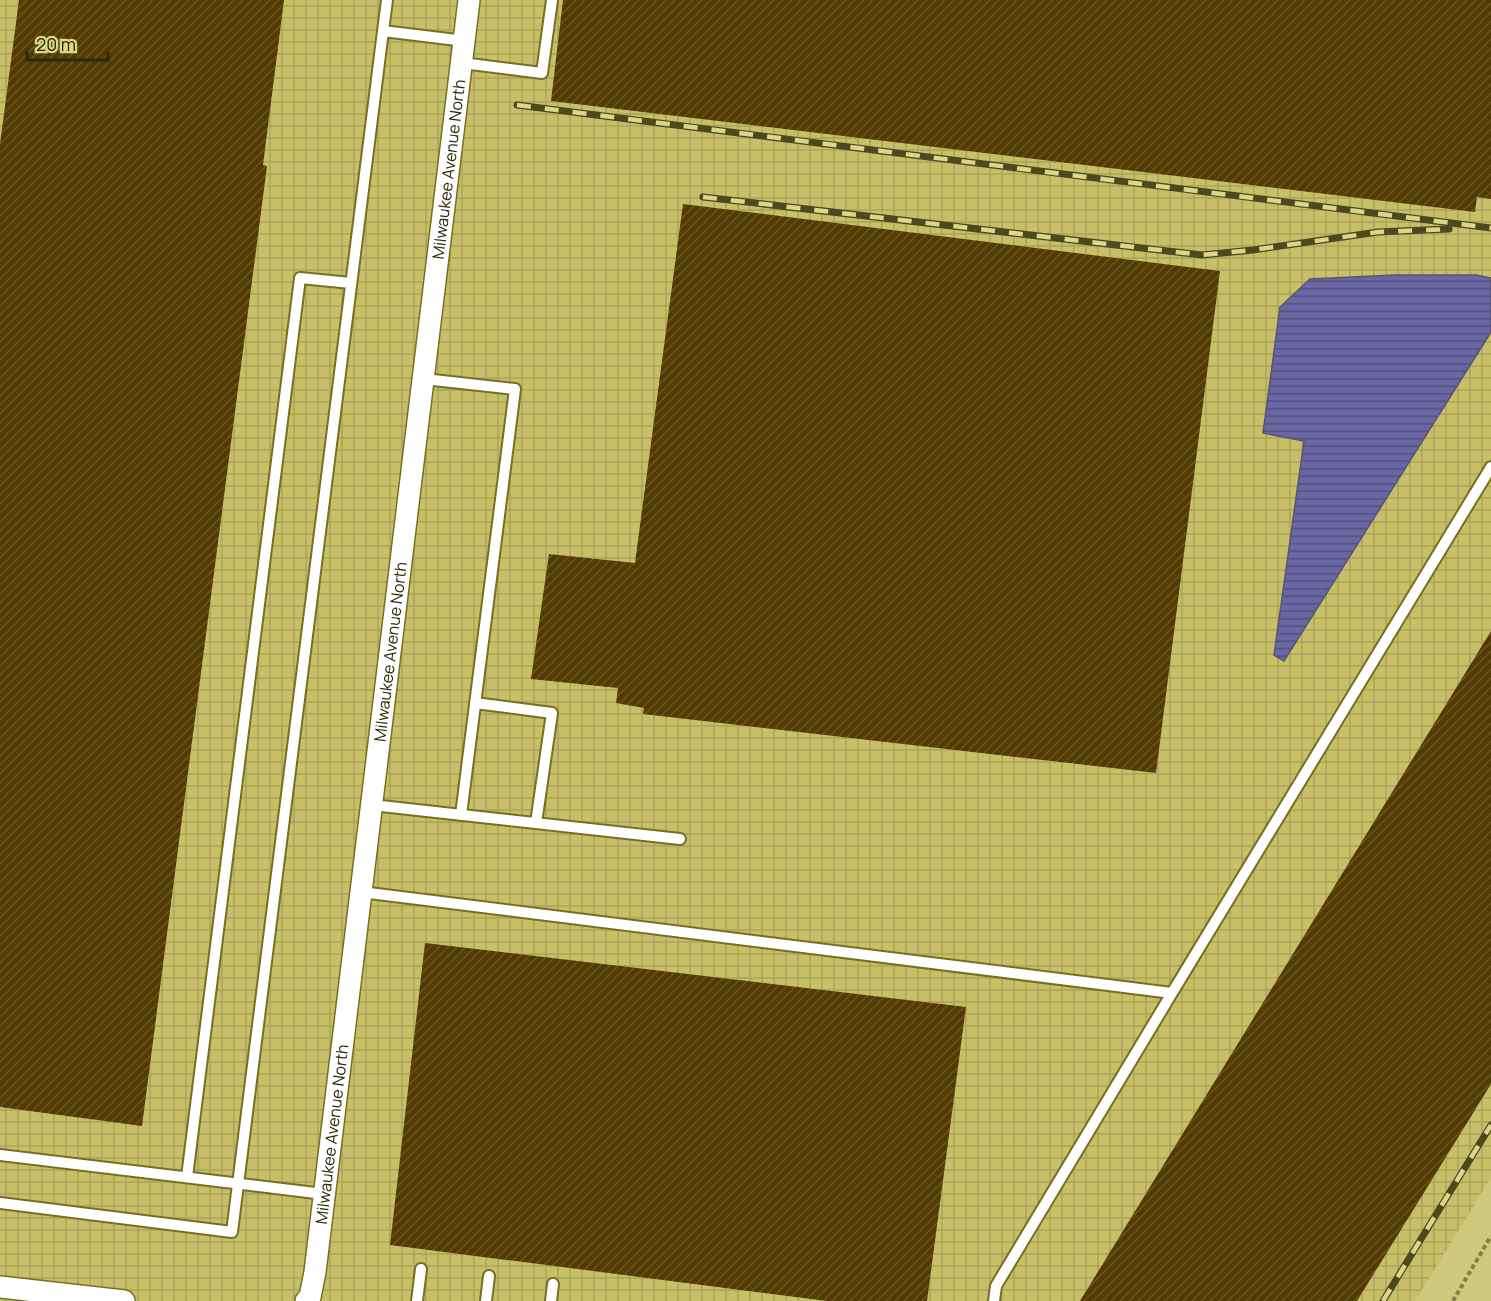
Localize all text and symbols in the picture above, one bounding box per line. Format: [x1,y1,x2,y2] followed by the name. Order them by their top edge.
[27,24,108,62] scale bar
[36,32,76,56] text: 20 m
[427,78,470,260] street label: Milwaukee Avenue North
[368,560,412,743] street label: Milwaukee Avenue North
[310,1043,353,1225] street label: Milwaukee Avenue North

